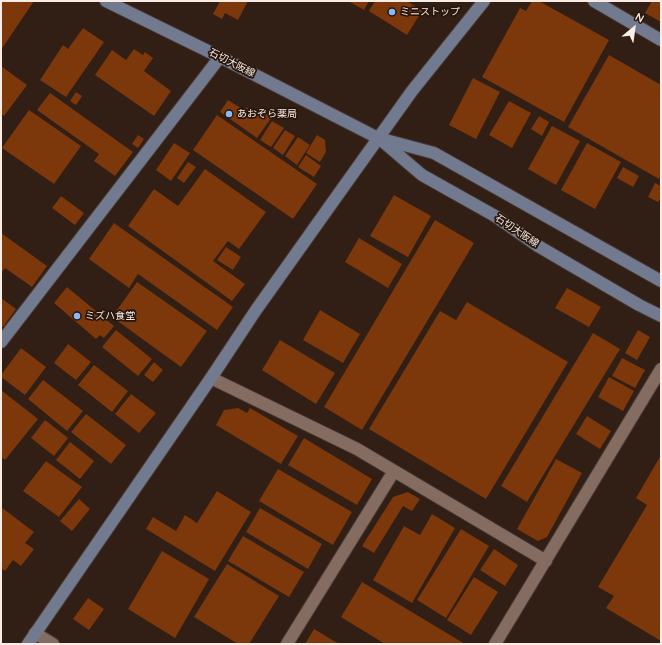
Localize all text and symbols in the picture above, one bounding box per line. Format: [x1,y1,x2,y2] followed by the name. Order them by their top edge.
[400,6,460,18] place label: ミニストップ
[387,7,397,17] marker: ミニストップ
[614,8,654,48] north arrow
[633,9,647,26] text: N
[207,46,257,80] street label: 石切大阪線
[237,108,297,120] place label: あおぞら薬局
[224,109,234,119] marker: あおぞら薬局
[493,212,541,250] street label: 石切大阪線
[85,310,135,322] place label: ミズハ食堂
[72,311,82,321] marker: ミズハ食堂

